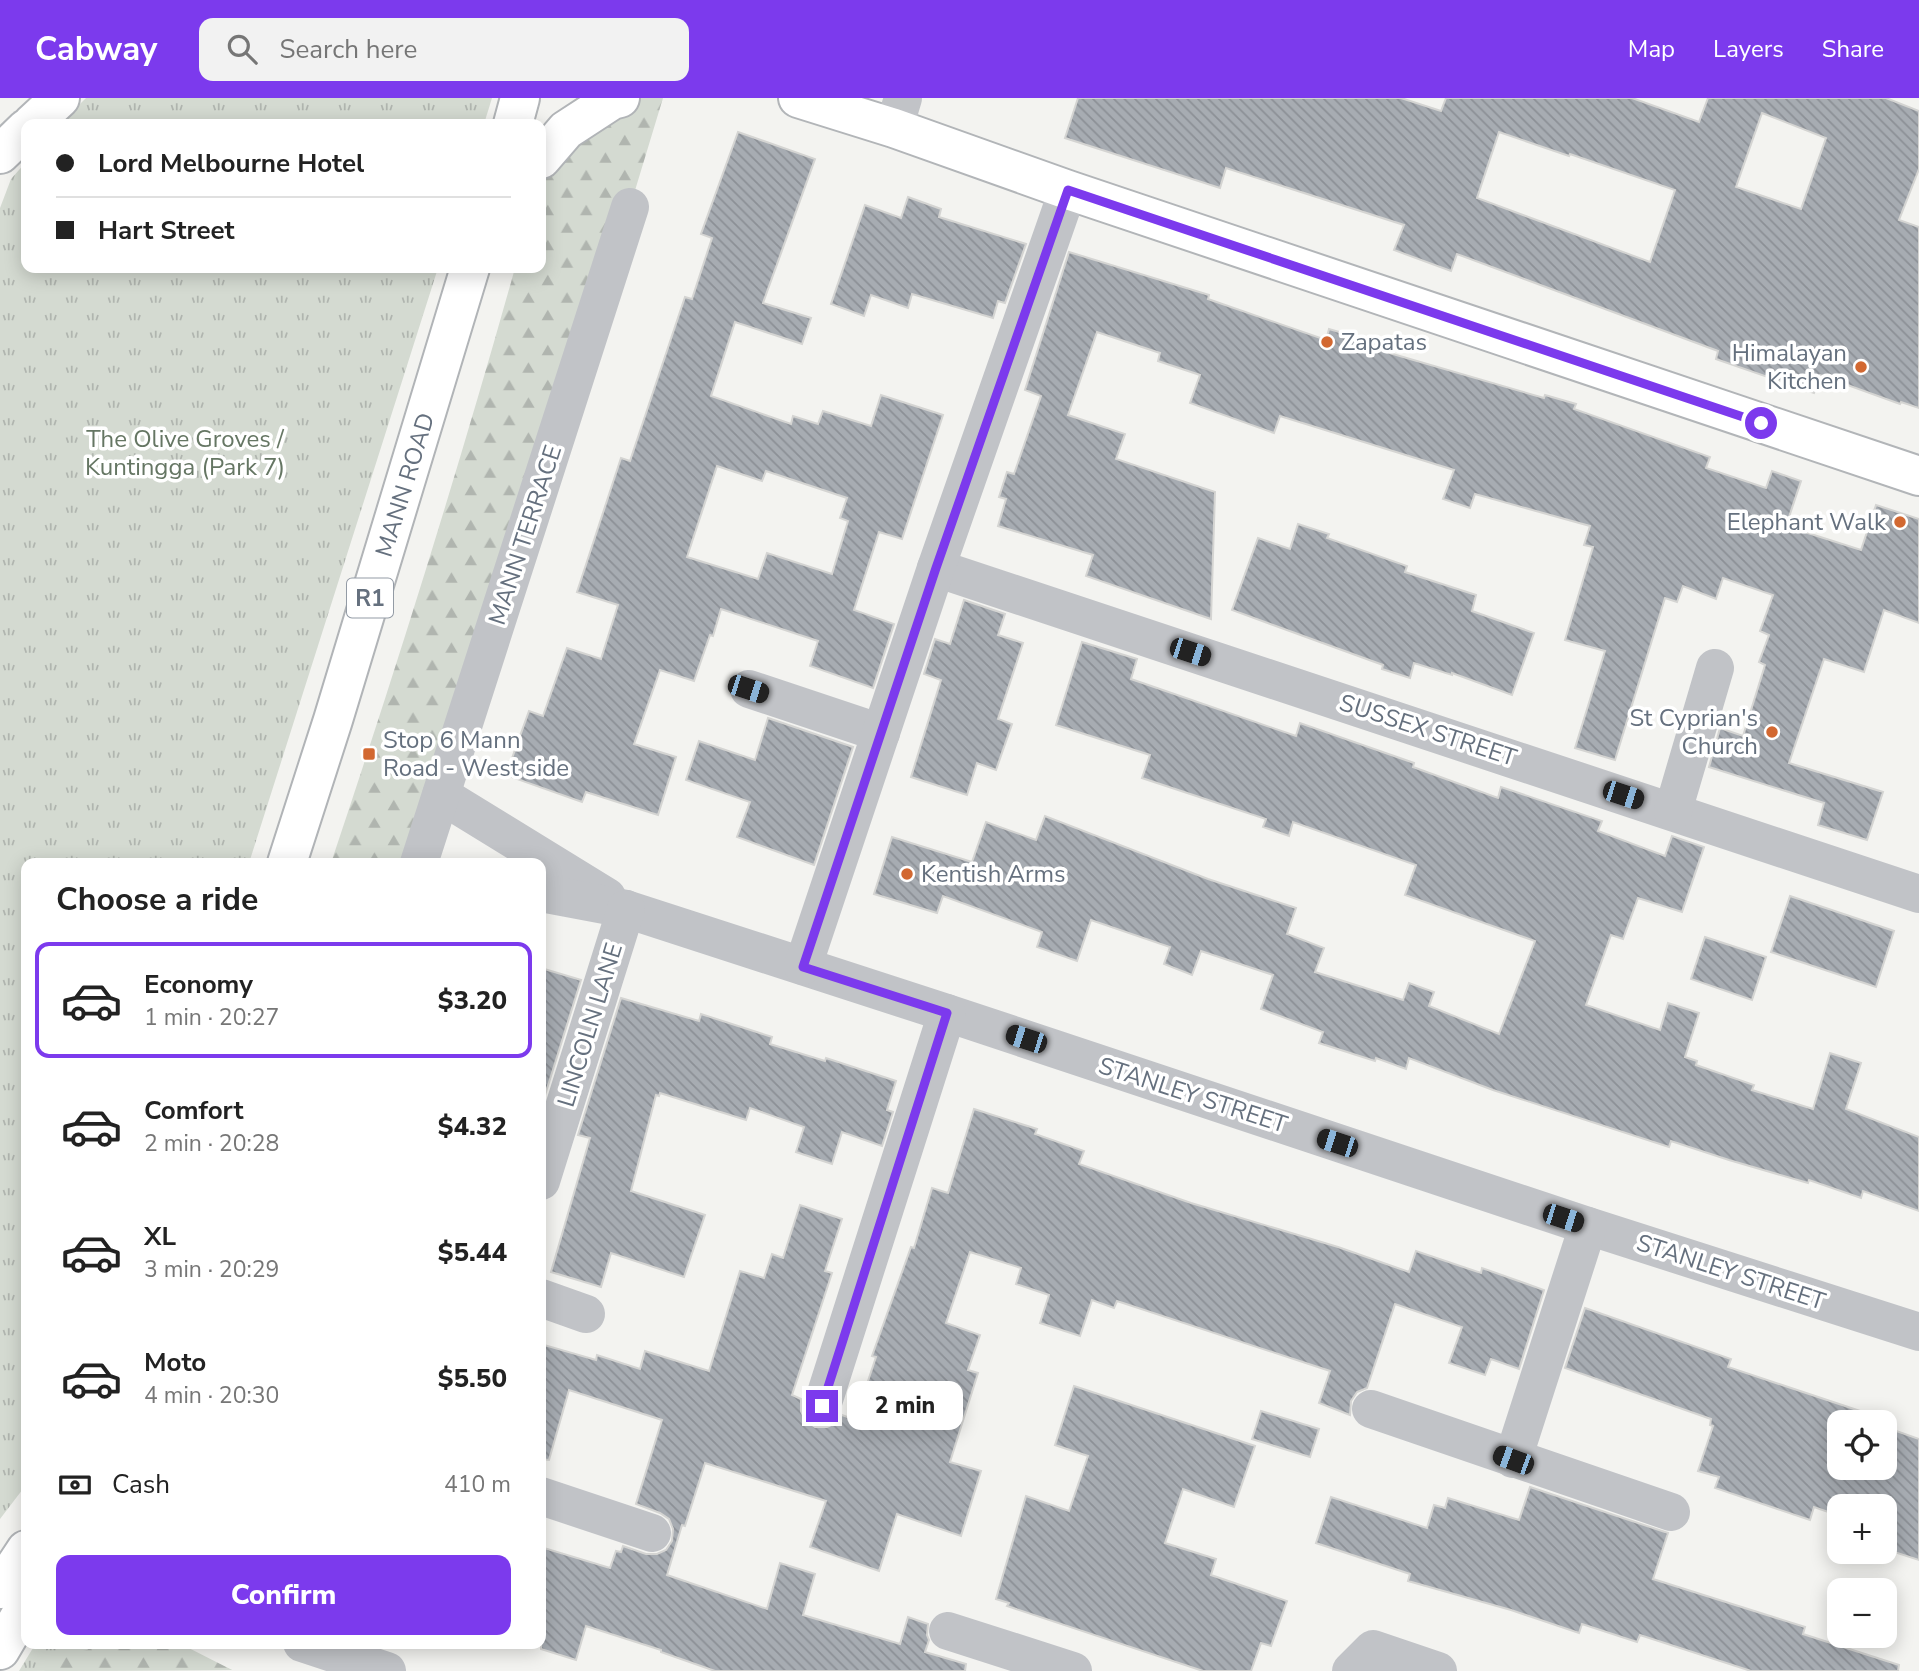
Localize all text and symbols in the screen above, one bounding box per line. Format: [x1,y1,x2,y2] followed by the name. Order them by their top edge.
[199,18,689,81] search box
[35,27,157,72] text: Cabway
[223,30,261,68] icon: search
[279,32,417,67] text: Search here
[1628,33,1675,65] text: Map
[1713,33,1784,65] text: Layers
[1822,33,1884,65] text: Share
[98,146,364,181] text: Lord Melbourne Hotel
[98,213,235,248] text: Hart Street
[1341,326,1427,358] place label: Zapatas
[1319,334,1335,350] marker: Zapatas
[1732,337,1847,397] place label: Himalayan Kitchen
[1853,359,1869,375] marker: Himalayan Kitchen
[1745,407,1777,439] route start
[368,409,442,561] street label: MANN ROAD
[85,423,285,483] park label: The Olive Groves / Kuntingga (Park 7)
[481,441,569,629] street label: MANN TERRACE
[1727,506,1887,538] place label: Elephant Walk
[1892,514,1908,530] marker: Elephant Walk
[347,578,393,618] road number: R1
[1167,636,1214,668] car
[725,673,772,705] car
[1335,686,1521,774] street label: SUSSEX STREET
[1629,702,1758,762] place label: St Cyprian's Church
[383,724,569,784] place label: Stop 6 Mann Road - West side
[1764,724,1780,740] marker: St Cyprian's Church
[361,746,377,762] marker: Stop 6 Mann Road - West side
[1600,779,1647,811] car
[921,858,1066,890] place label: Kentish Arms
[899,866,915,882] marker: Kentish Arms
[56,878,258,921] text: Choose a ride
[550,939,630,1111] street label: LINCOLN LANE
[144,967,253,1002] text: Economy
[60,969,123,1032] icon: car
[438,983,507,1018] text: $3.20
[144,1002,279,1033] text: 1 min · 20:27
[1003,1023,1050,1055] car
[1095,1049,1292,1141] street label: STANLEY STREET
[144,1093,244,1128] text: Comfort
[60,1095,123,1158] icon: car
[438,1109,507,1144] text: $4.32
[1314,1127,1361,1159] car
[144,1128,279,1159] text: 2 min · 20:28
[1540,1202,1587,1234] car
[144,1219,176,1254] text: XL
[60,1221,123,1284] icon: car
[1633,1226,1830,1318] street label: STANLEY STREET
[438,1235,507,1270] text: $5.44
[144,1254,279,1285] text: 3 min · 20:29
[144,1345,206,1380] text: Moto
[60,1347,123,1410] icon: car
[438,1361,507,1396] text: $5.50
[144,1380,279,1411] text: 4 min · 20:30
[846,1382,962,1430] callout: 2 min
[806,1390,838,1422] route end
[875,1390,935,1421] text: 2 min
[1827,1410,1897,1648] map controls
[1827,1410,1897,1480] button: locate
[1490,1443,1537,1477] car
[56,1466,94,1504] icon: cash
[112,1467,170,1502] text: Cash
[444,1469,511,1500] text: 410 m
[1827,1494,1897,1564] button: +
[56,1555,511,1635] button: Confirm
[1827,1578,1897,1648] button: −

